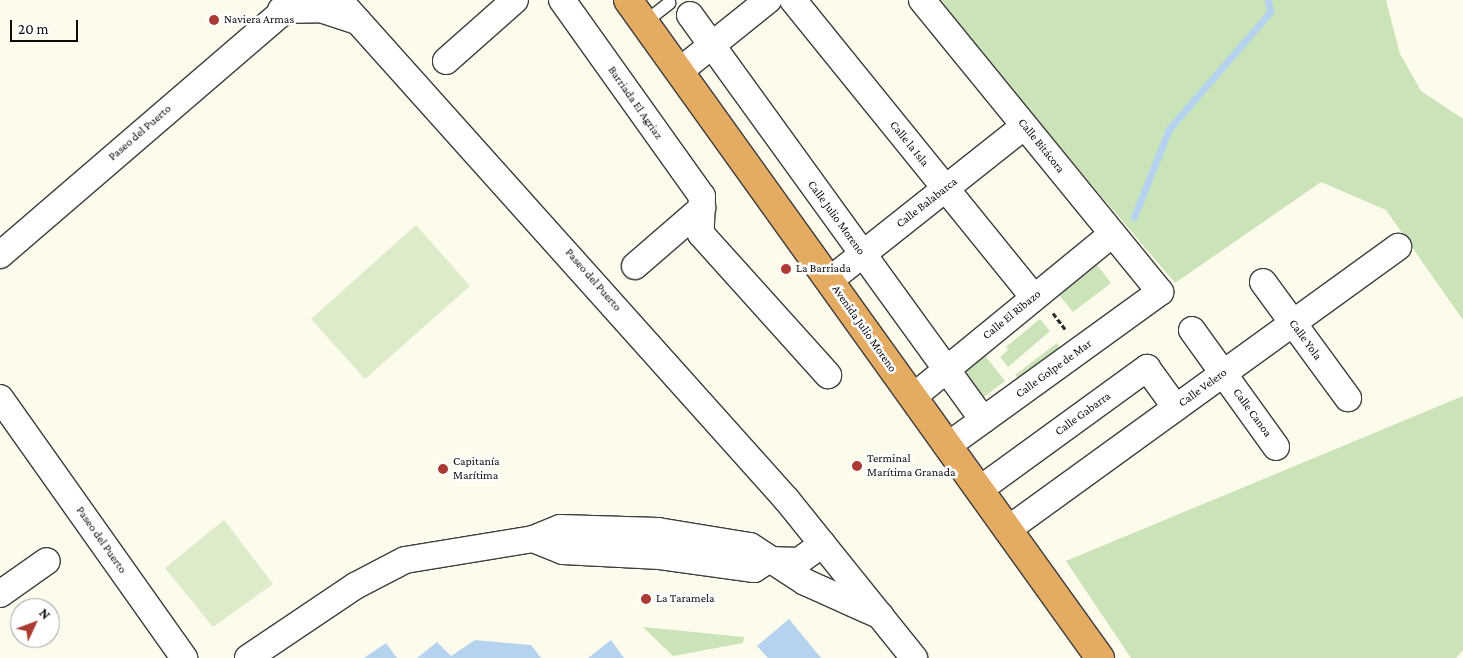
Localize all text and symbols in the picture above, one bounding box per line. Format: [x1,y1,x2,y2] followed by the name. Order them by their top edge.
[12,10,80,42] scale bar
[224,13,294,27] place label: Naviera Armas
[208,14,220,26] marker: Naviera Armas
[18,21,49,37] text: 20 m
[604,64,666,142] street label: Barriada El Agriaz
[106,102,174,164] street label: Paseo del Puerto
[1015,116,1067,176] street label: Calle Bitácora
[886,118,932,170] street label: Calle la Isla
[894,175,960,231] street label: Calle Balabarca
[804,178,868,258] street label: Calle Julio Moreno
[562,246,624,314] street label: Paseo del Puerto
[796,262,851,276] place label: La Barriada
[780,263,792,275] marker: La Barriada
[829,283,899,375] street label: Avenida Julio Moreno
[980,287,1044,343] street label: Calle El Ribazo
[1285,317,1325,363] street label: Calle Yola
[1013,337,1095,401] street label: Calle Golpe de Mar
[1176,366,1230,410] street label: Calle Velero
[1229,386,1275,440] street label: Calle Canoa
[1052,389,1114,439] street label: Calle Gabarra
[867,452,956,480] place label: Terminal Marítima Granada
[453,455,500,483] place label: Capitanía Marítima
[851,460,863,472] marker: Terminal Marítima Granada
[437,463,449,475] marker: Capitanía Marítima
[73,504,129,576] street label: Paseo del Puerto
[656,592,715,606] place label: La Taramela
[640,593,652,605] marker: La Taramela
[10,598,60,648] north arrow
[36,604,54,622] text: N

